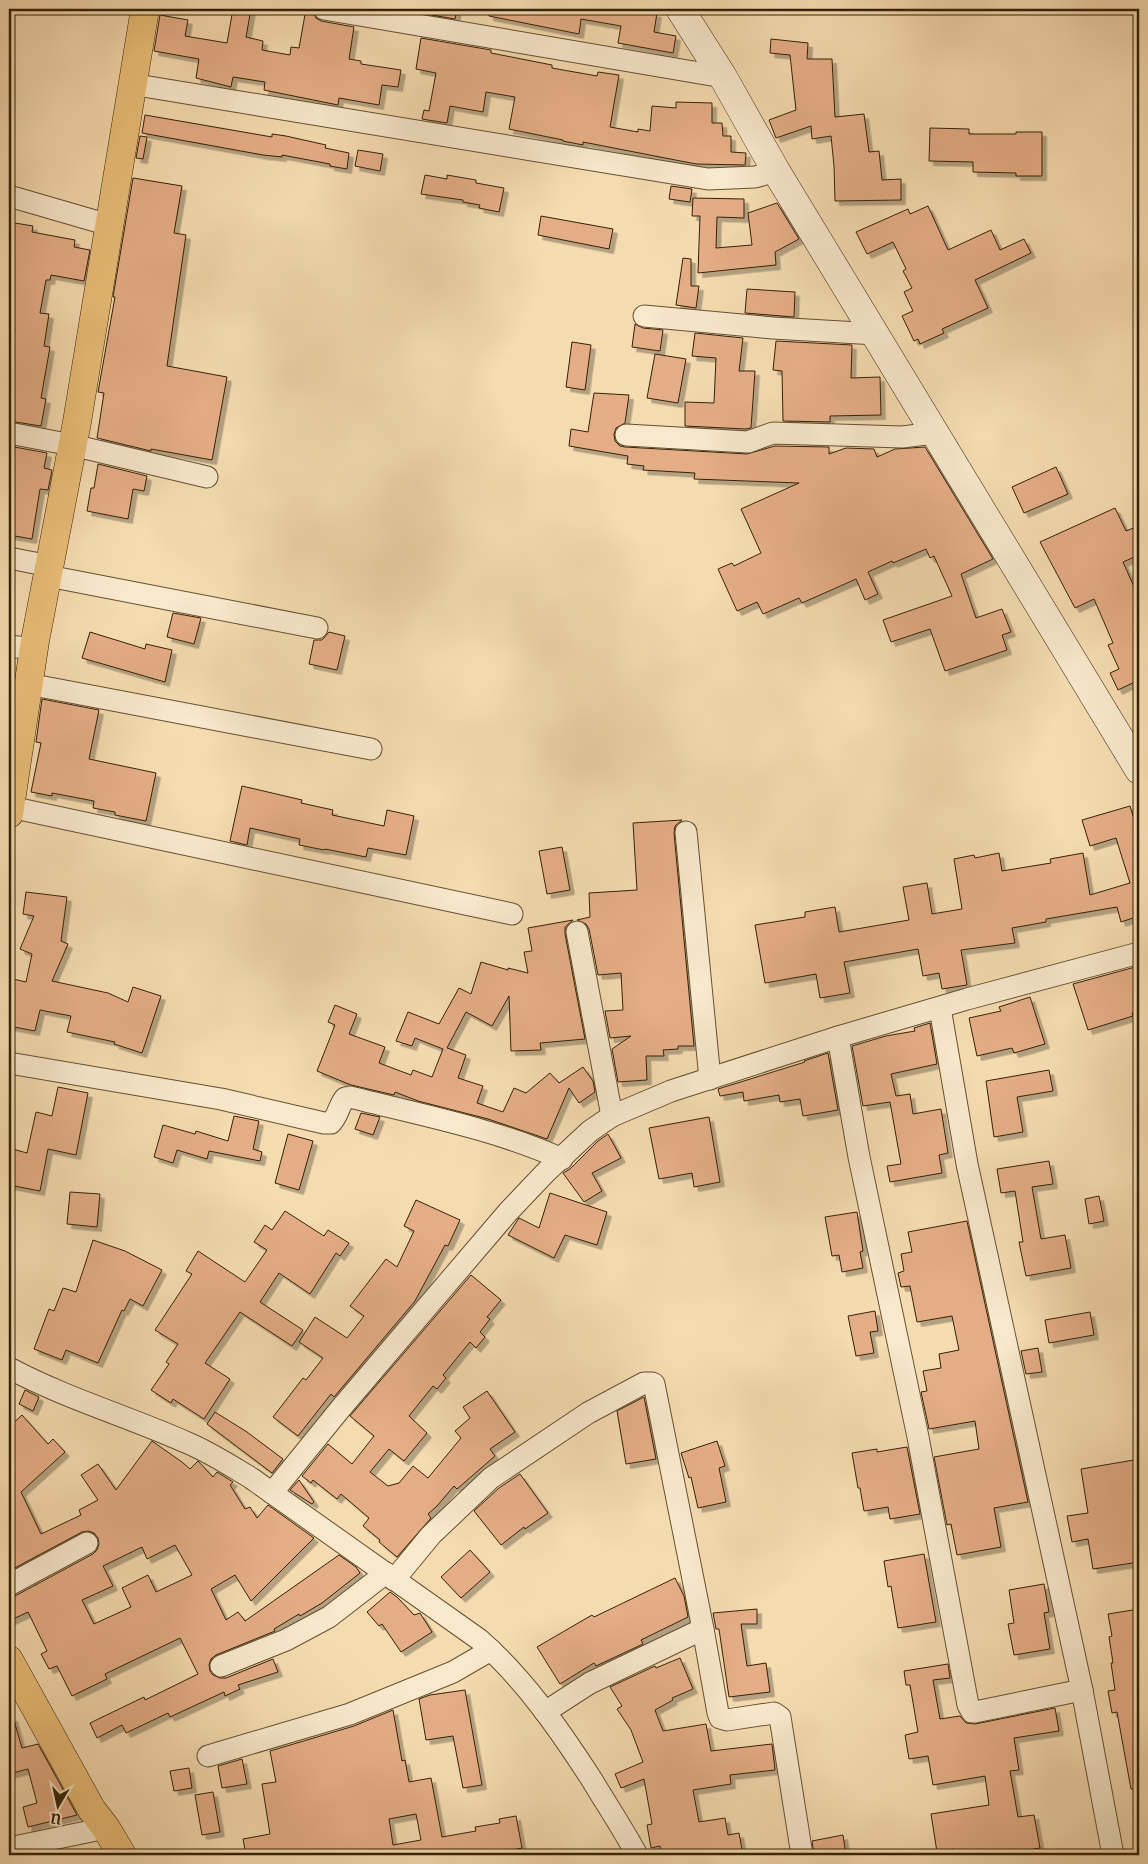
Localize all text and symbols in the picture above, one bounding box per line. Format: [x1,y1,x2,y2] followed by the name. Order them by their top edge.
[32,1782,82,1832] north arrow
[49,1809,64,1828] text: U

